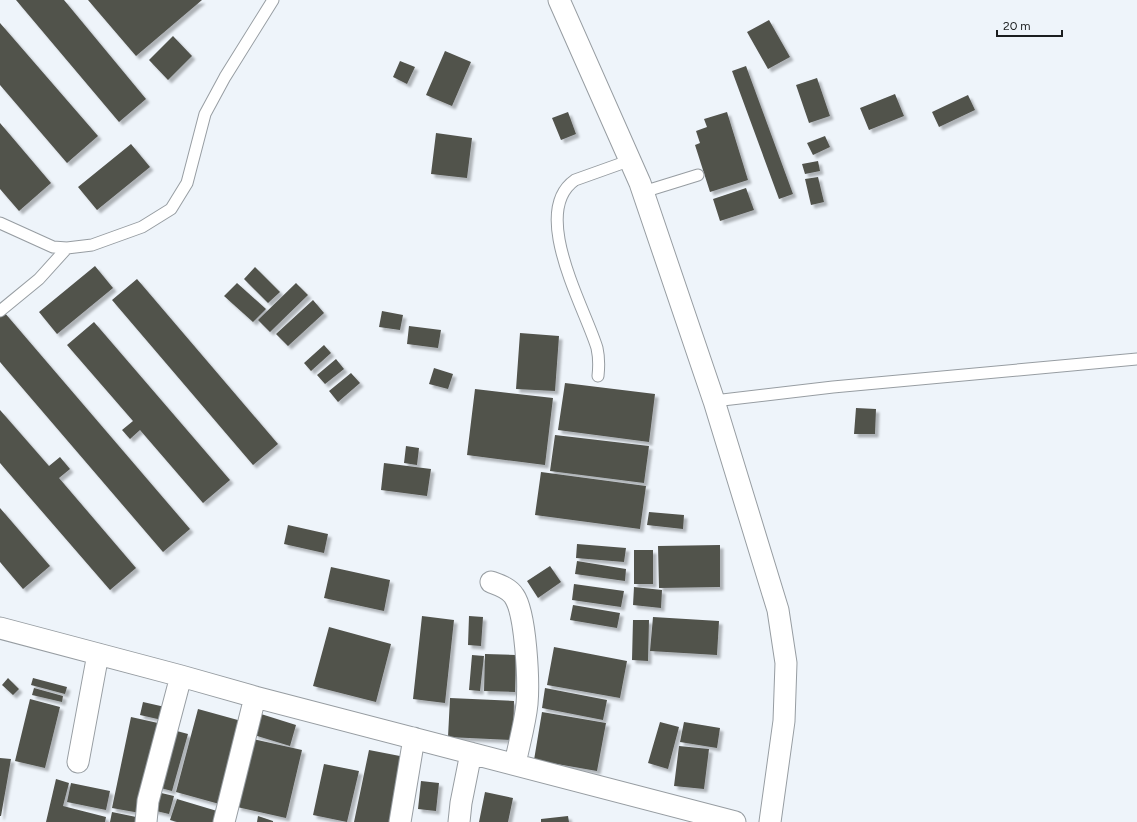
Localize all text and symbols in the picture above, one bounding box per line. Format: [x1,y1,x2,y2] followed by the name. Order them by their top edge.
[997,12,1062,38] scale bar
[1003,19,1031,33] text: 20 m

